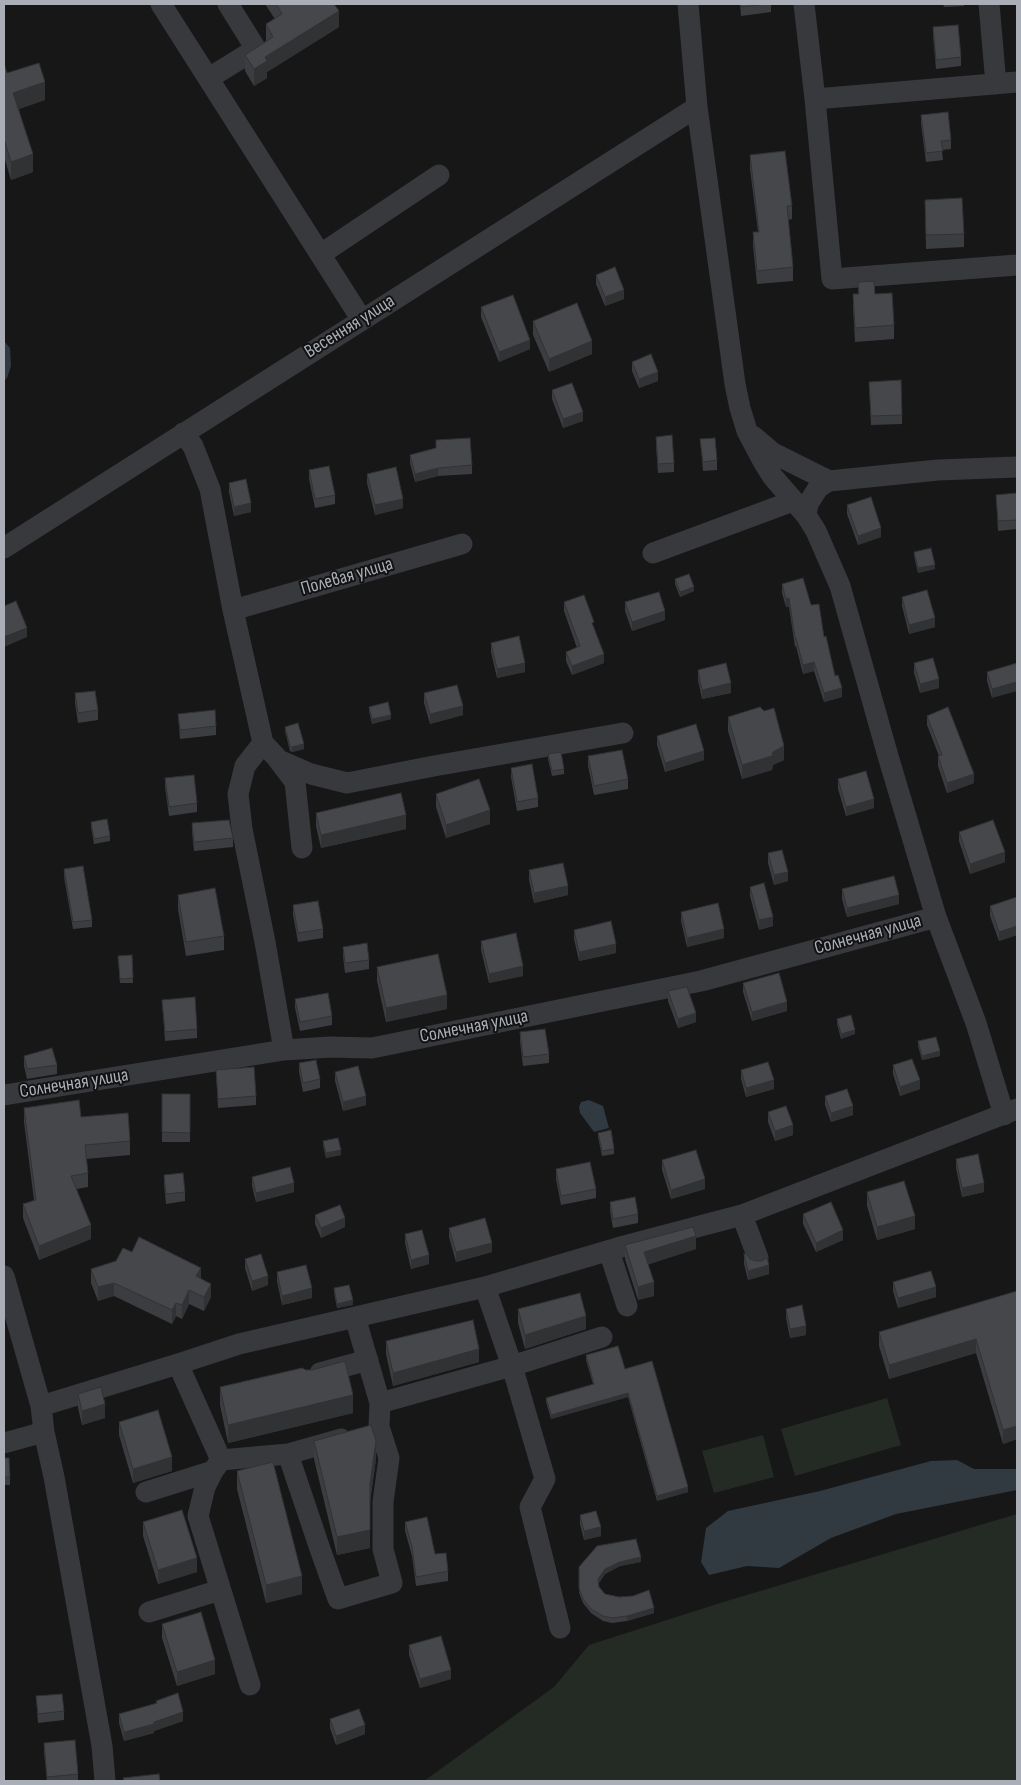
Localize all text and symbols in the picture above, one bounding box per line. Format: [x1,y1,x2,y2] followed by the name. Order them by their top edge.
[301,290,399,364] street label: Весенняя улица
[298,553,396,601] street label: Полевая улица
[812,910,924,960] street label: Солнечная улица
[418,1005,530,1049] street label: Солнечная улица
[18,1064,130,1104] street label: Солнечная улица

